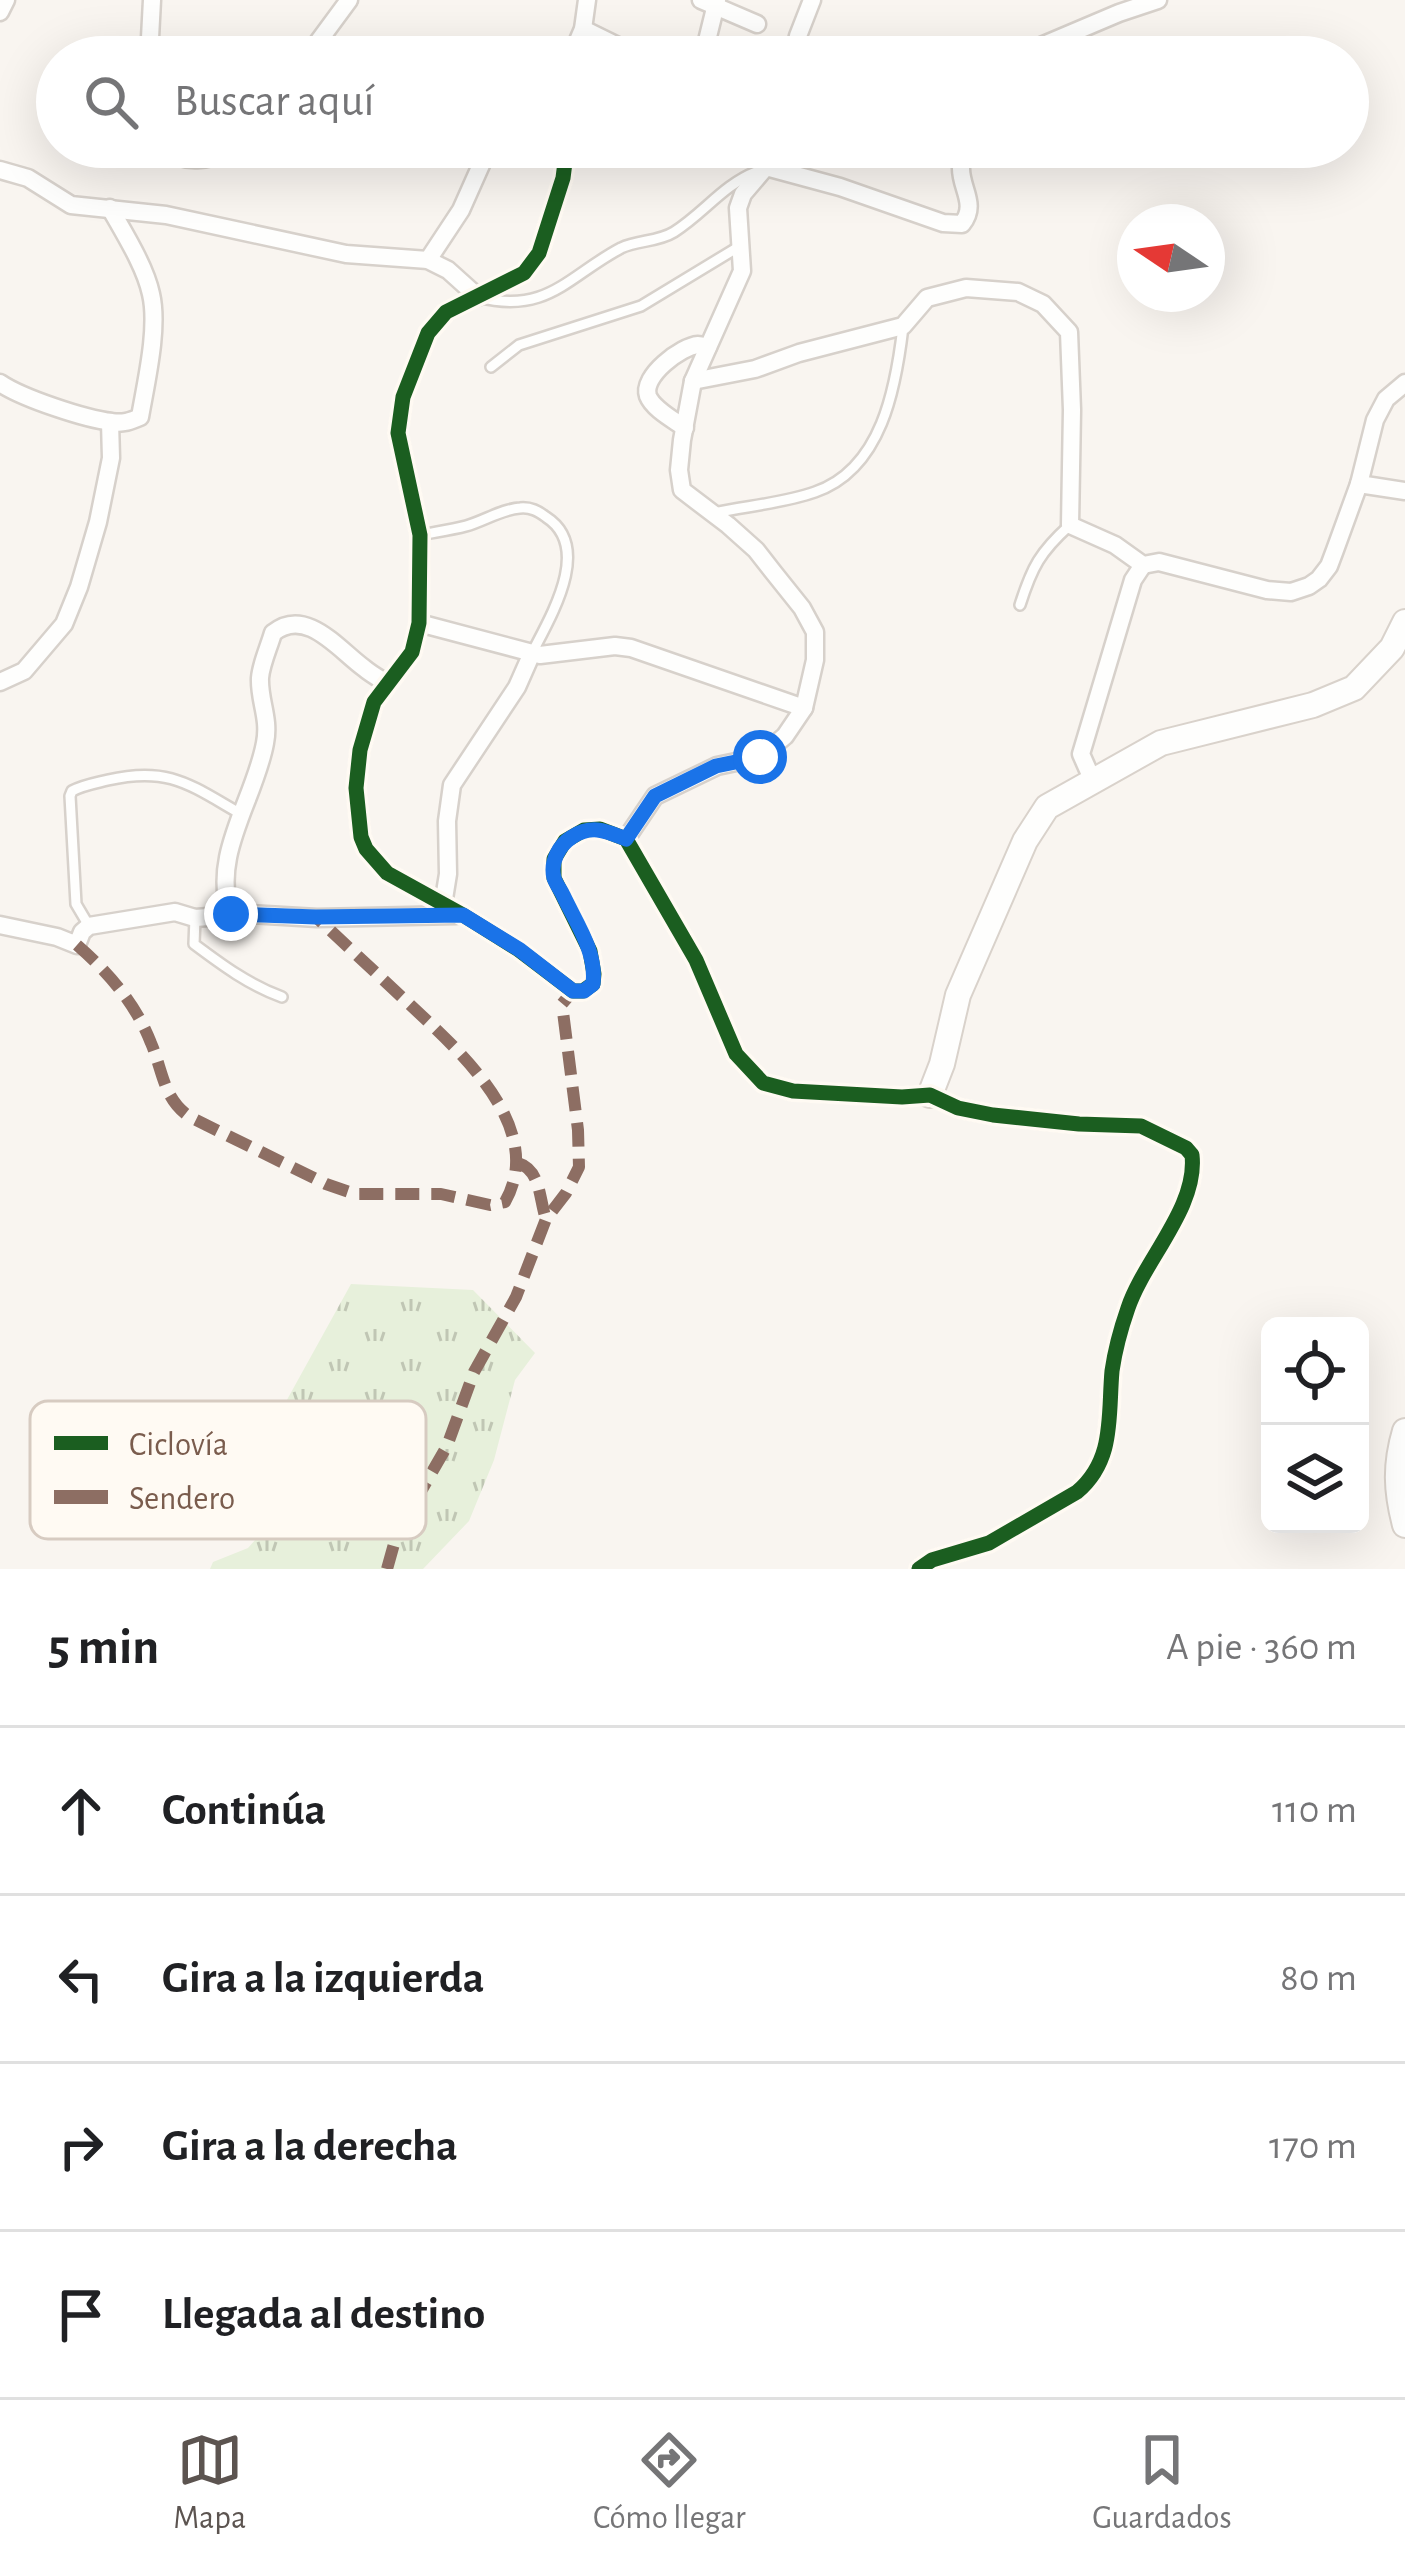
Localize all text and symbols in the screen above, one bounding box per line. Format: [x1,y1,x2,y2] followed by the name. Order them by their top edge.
[36,36,1369,168] search box
[78,69,144,135] icon: search
[174,79,374,124] text: Buscar aquí
[1117,204,1225,312] north arrow
[733,730,787,784] route start
[204,887,258,941] route end
[1261,1317,1369,1533] map controls
[1261,1317,1369,1425] button: locate
[30,1401,426,1539] legend
[1261,1425,1369,1533] button: layers
[129,1429,228,1462] text: Ciclovía
[129,1483,235,1516] text: Sendero
[48,1622,159,1673] text: 5 min
[1166,1628,1357,1667] text: A pie · 360 m
[48,1778,114,1844] icon: ahead
[162,1788,326,1833] text: Continúa
[1272,1791,1357,1830] text: 110 m
[48,1946,114,2012] icon: left
[162,1956,484,2001] text: Gira a la izquierda
[1280,1959,1357,1998] text: 80 m
[48,2114,114,2180] icon: right
[162,2124,458,2169] text: Gira a la derecha
[1269,2127,1357,2166] text: 170 m
[48,2282,114,2348] icon: arrive
[162,2292,485,2337] text: Llegada al destino
[173,2427,246,2539] tab: Mapa
[593,2427,746,2539] tab: Cómo llegar
[1092,2427,1232,2539] tab: Guardados

